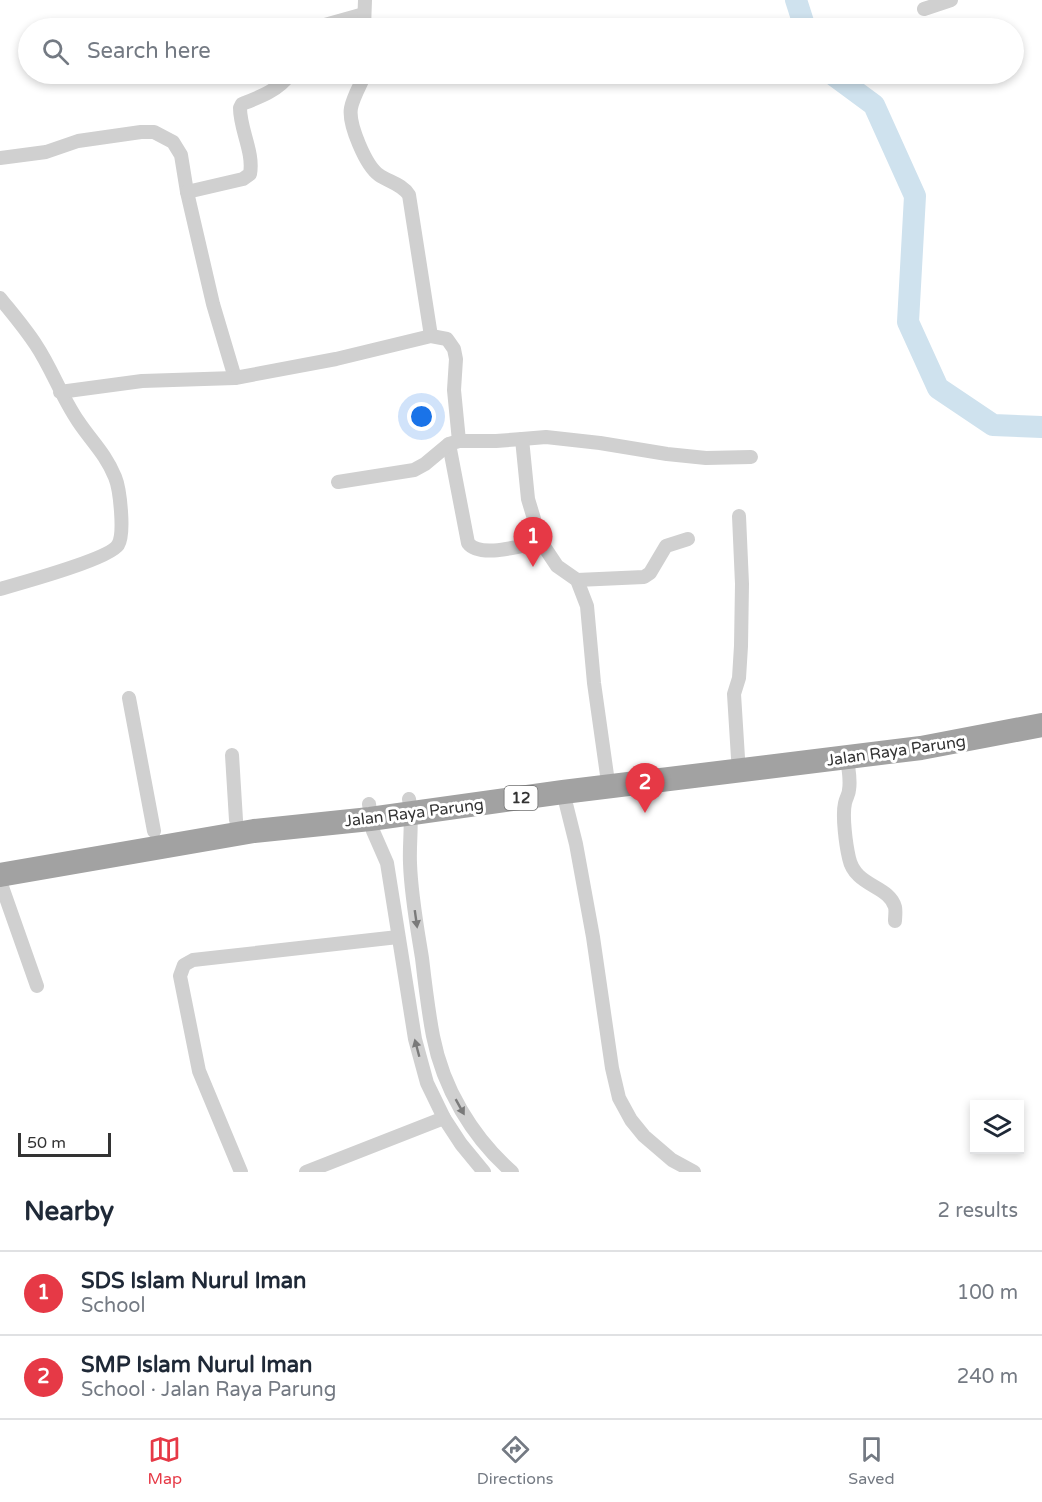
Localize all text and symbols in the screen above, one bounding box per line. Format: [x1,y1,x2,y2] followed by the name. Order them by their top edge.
[18,18,1024,84] search box
[39,35,72,68] icon: search
[87,38,211,64] text: Search here
[407,402,436,431] your location
[514,518,552,567] pin: 1
[825,731,967,771] street label: Jalan Raya Parung
[626,764,664,813] pin: 2
[504,786,538,810] road number: 12
[343,795,485,831] street label: Jalan Raya Parung
[412,909,421,928] one-way arrow
[412,1039,422,1058] one-way arrow
[455,1099,465,1116] one-way arrow
[970,1100,1024,1154] map controls
[970,1100,1024,1154] button: layers
[18,1130,111,1158] scale bar
[27,1133,66,1153] text: 50 m
[24,1196,114,1227] text: Nearby
[938,1199,1018,1223] text: 2 results
[81,1268,307,1294] text: SDS Islam Nurul Iman
[37,1281,50,1305] text: 1
[957,1281,1018,1305] text: 100 m
[81,1294,145,1318] text: School
[81,1352,312,1378] text: SMP Islam Nurul Iman
[37,1365,50,1389] text: 2
[957,1365,1018,1389] text: 240 m
[81,1378,336,1402] text: School · Jalan Raya Parung
[147,1433,182,1489] tab: Map
[477,1433,553,1489] tab: Directions
[848,1433,895,1489] tab: Saved

